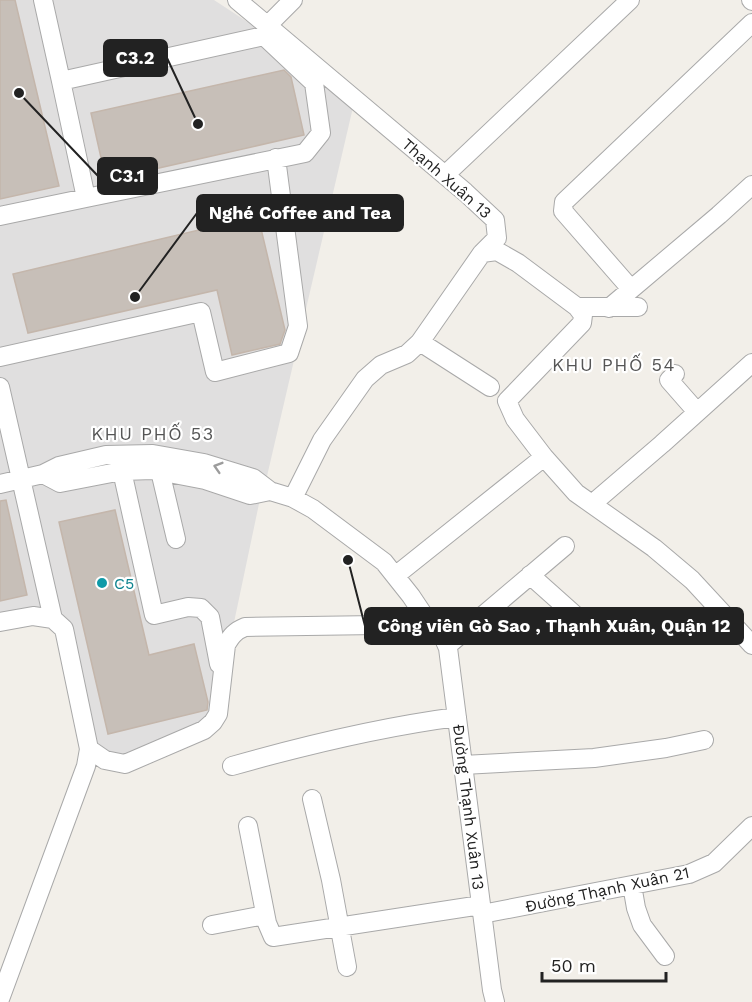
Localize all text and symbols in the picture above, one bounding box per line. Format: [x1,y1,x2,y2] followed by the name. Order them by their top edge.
[104,40,167,76] callout: C3.2
[116,47,154,68] text: C3.2
[398,134,495,222] street label: Thạnh Xuân 13
[98,158,157,194] callout: С3.1
[110,165,144,186] text: С3.1
[197,195,403,231] callout: Nghé Coffee and Tea
[209,202,392,223] text: Nghé Coffee and Tea
[552,353,676,375] district label: KHU PHỐ 54
[91,422,215,444] district label: KHU PHỐ 53
[213,462,224,474] one-way arrow
[114,574,134,593] place label: C5
[95,576,109,590] marker: C5
[365,608,743,644] callout: Công viên Gò Sao , Thạnh Xuân, Quận 12
[378,615,730,636] text: Công viên Gò Sao , Thạnh Xuân, Quận 12
[449,723,488,891] street label: Đường Thạnh Xuân 13
[523,863,691,916] street label: Đường Thạnh Xuân 21
[542,945,666,983] scale bar
[551,955,596,976] text: 50 m

